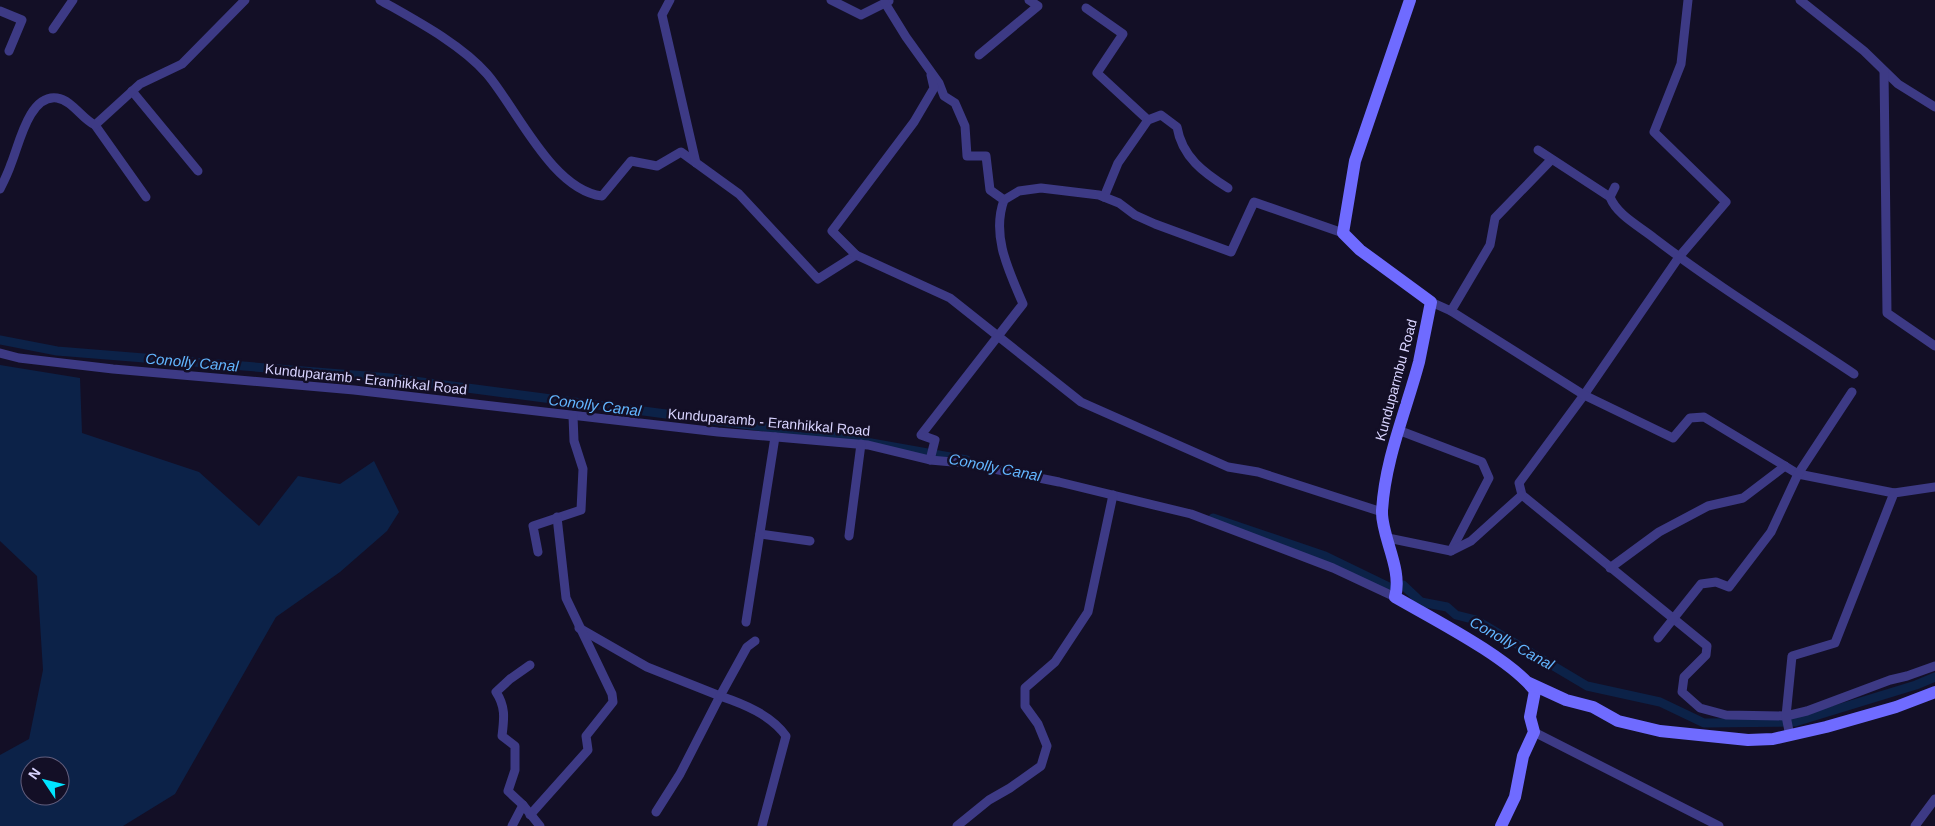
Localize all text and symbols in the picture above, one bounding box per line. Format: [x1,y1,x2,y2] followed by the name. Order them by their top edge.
[1372,317,1420,443] street label: Kunduparmbu Road
[145,349,240,375] water label: Conolly Canal
[264,360,468,398] street label: Kunduparamb - Eranhikkal Road
[548,391,643,419] water label: Conolly Canal
[667,405,871,439] street label: Kunduparamb - Eranhikkal Road
[948,450,1043,484] water label: Conolly Canal
[1467,613,1558,673] water label: Conolly Canal
[20,756,70,806] north arrow
[25,765,44,782] text: N

